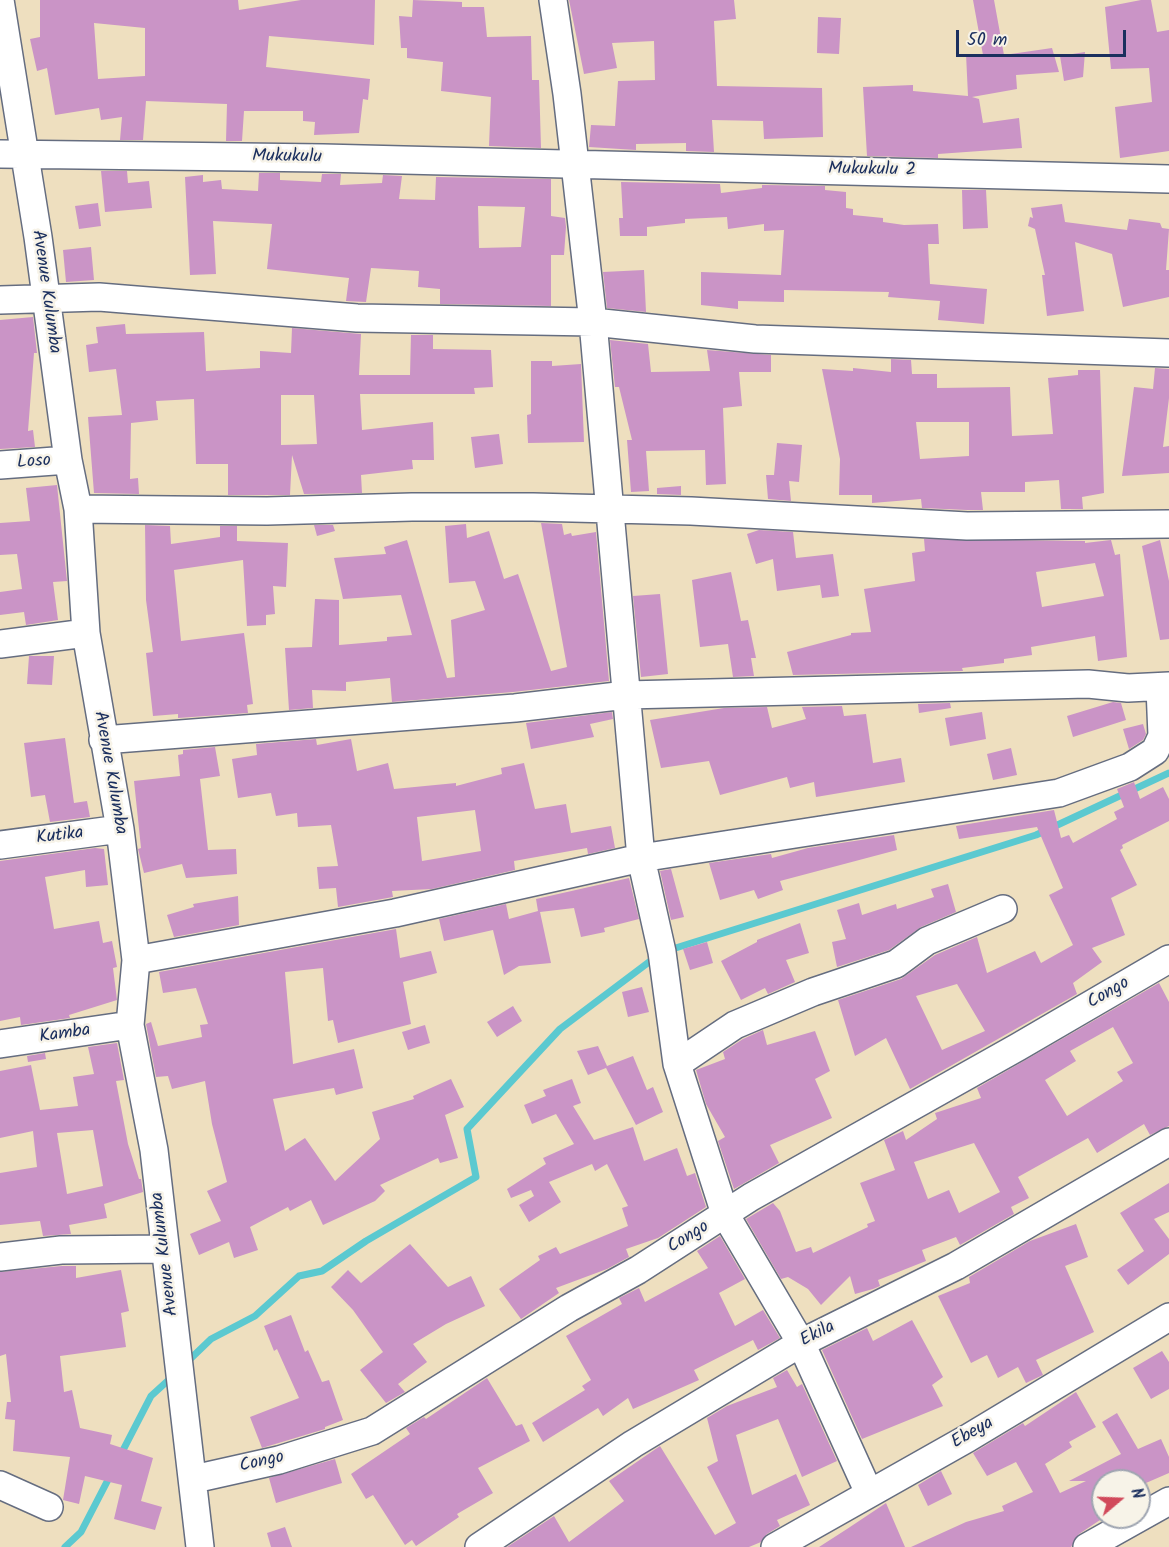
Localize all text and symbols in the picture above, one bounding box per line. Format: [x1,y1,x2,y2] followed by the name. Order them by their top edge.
[959,18,1128,56] scale bar
[967,26,1007,55] text: 50 m
[252,147,322,169] street label: Mukukulu
[828,159,916,183] street label: Mukukulu 2
[26,229,64,355] street label: Avenue Kulumba
[16,451,52,475] street label: Loso
[88,710,130,836] street label: Avenue Kulumba
[35,823,85,851] street label: Kutika
[1084,973,1134,1015] street label: Congo
[38,1021,92,1049] street label: Kamba
[148,1191,184,1317] street label: Avenue Kulumba
[664,1217,714,1259] street label: Congo
[797,1317,839,1353] street label: Ekila
[948,1413,998,1455] street label: Ebeya
[238,1447,286,1479] street label: Congo
[1091,1469,1151,1529] north arrow
[1123,1485,1150,1502] text: N

